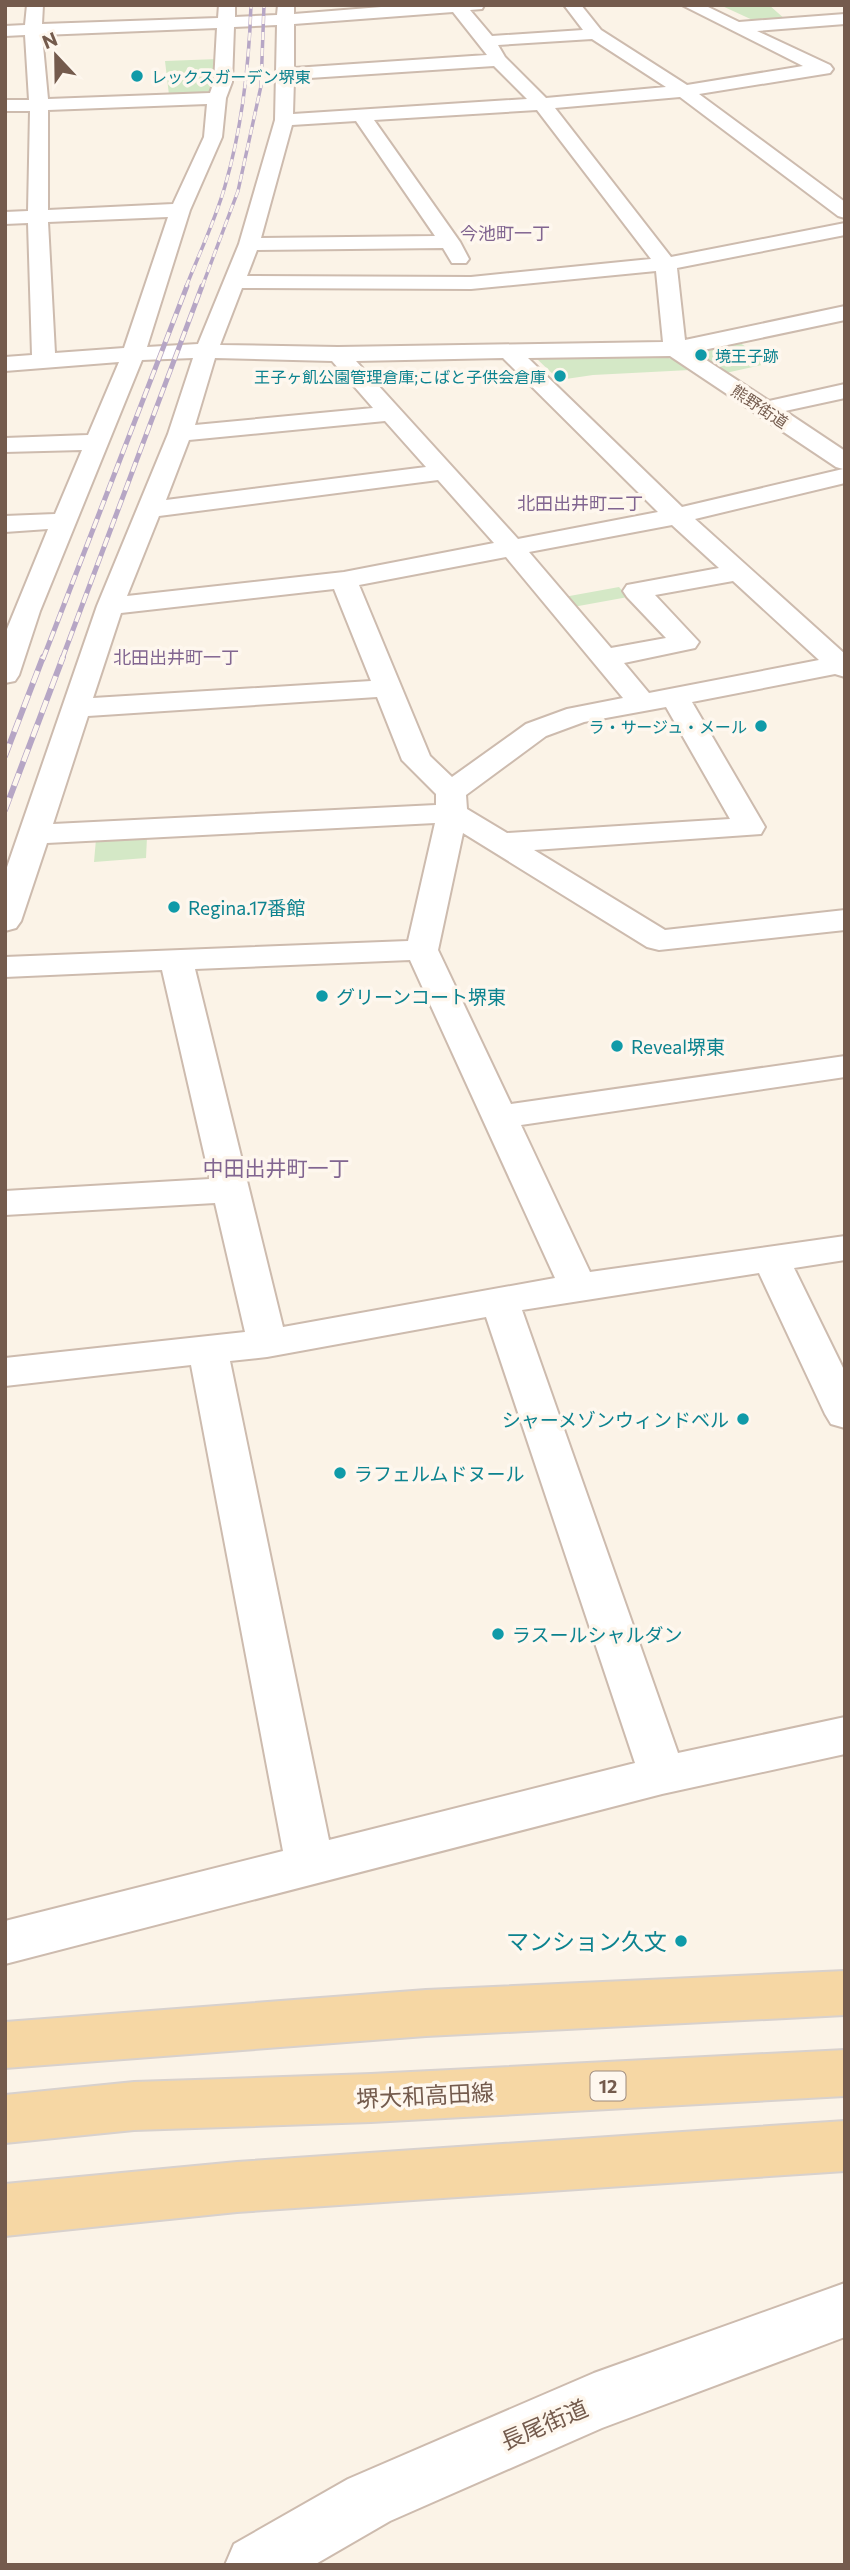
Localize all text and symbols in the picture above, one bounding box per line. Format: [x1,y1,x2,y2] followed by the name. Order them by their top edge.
[21,21,91,91] north arrow
[39,26,60,53] text: N
[151,67,311,86] place label: レックスガーデン堺東
[129,68,145,84] marker: レックスガーデン堺東
[460,222,550,244] district label: 今池町一丁
[715,346,779,365] place label: 境王子跡
[693,347,709,363] marker: 境王子跡
[254,367,546,386] place label: 王子ヶ飢公園管理倉庫;こばと子供会倉庫
[552,368,568,384] marker: 王子ヶ飢公園管理倉庫;こばと子供会倉庫
[728,380,792,432] street label: 熊野街道
[517,492,643,514] district label: 北田出井町二丁
[113,646,239,668] district label: 北田出井町一丁
[588,717,747,736] place label: ラ・サージュ・メール
[753,718,769,734] marker: ラ・サージュ・メール
[188,896,305,919] place label: Regina.17番館
[166,899,182,915] marker: Regina.17番館
[336,985,506,1008] place label: グリーンコート堺東
[314,988,330,1004] marker: グリーンコート堺東
[631,1035,725,1058] place label: Reveal堺東
[609,1038,625,1054] marker: Reveal堺東
[203,1155,350,1180] district label: 中田出井町一丁
[502,1408,729,1431] place label: シャーメゾンウィンドベル
[735,1411,751,1427] marker: シャーメゾンウィンドベル
[354,1462,525,1485] place label: ラフェルムドヌール
[332,1465,348,1481] marker: ラフェルムドヌール
[512,1623,683,1646] place label: ラスールシャルダン
[490,1626,506,1642] marker: ラスールシャルダン
[506,1927,667,1955] place label: マンション久文
[673,1933,689,1949] marker: マンション久文
[590,2072,626,2100] road number: 12
[355,2077,495,2113] street label: 堺大和高田線
[496,2393,592,2455] street label: 長尾街道

